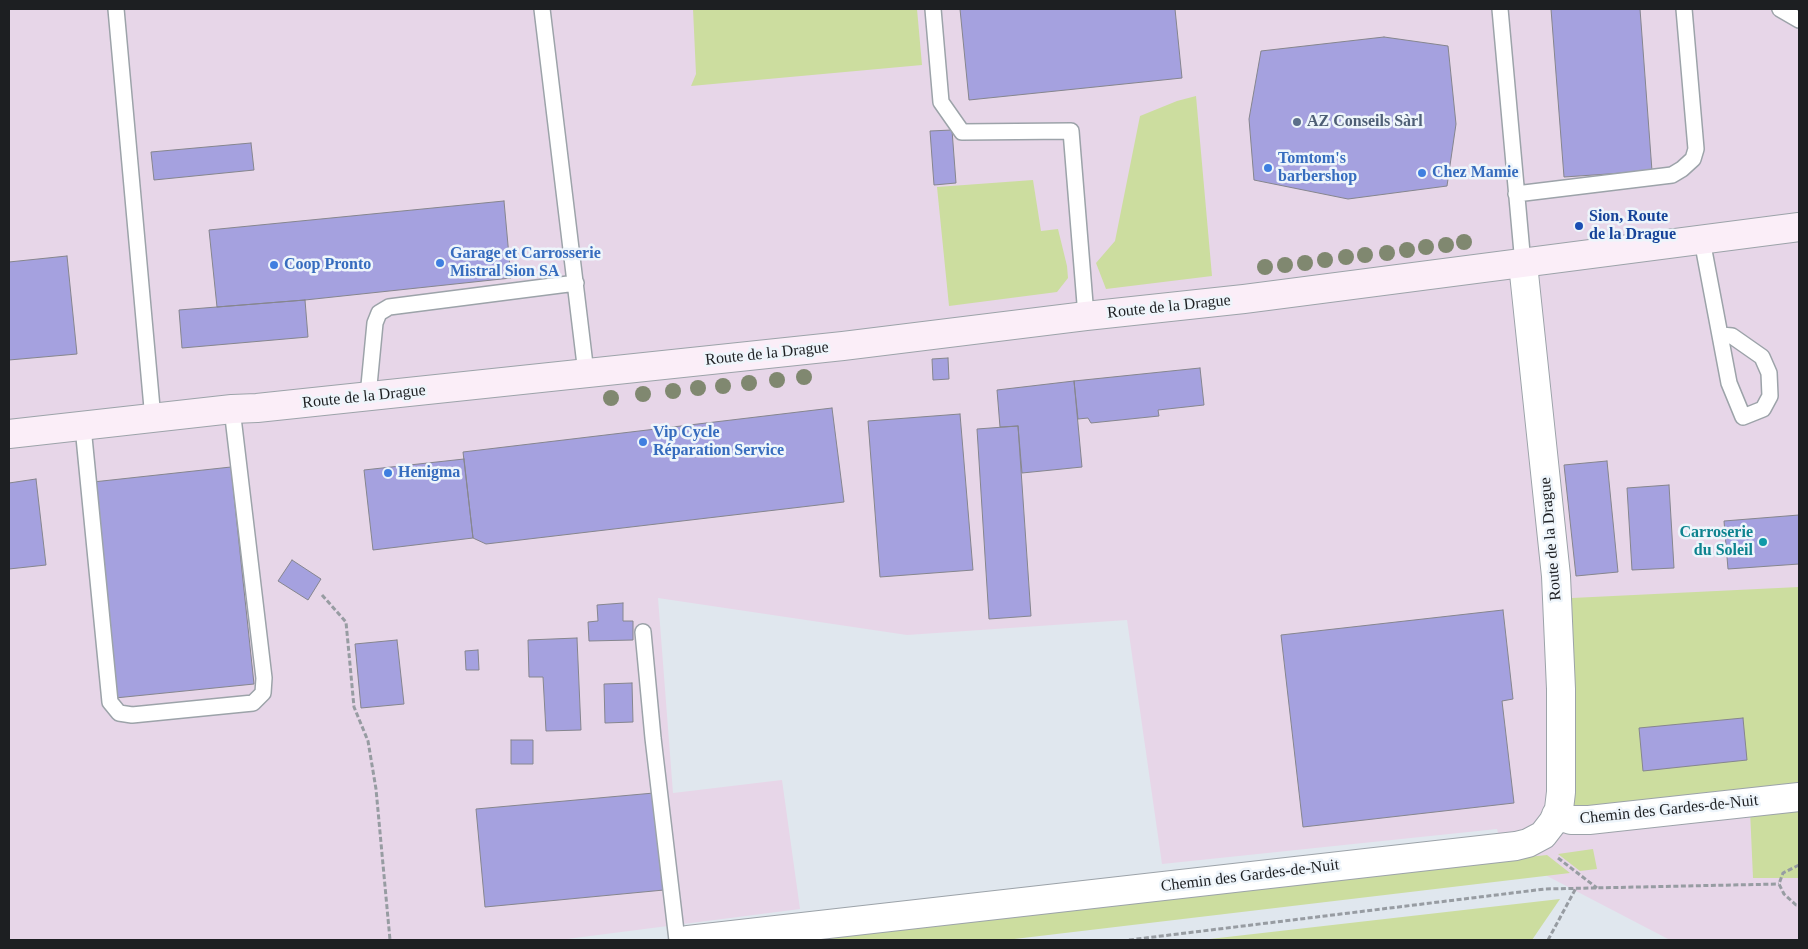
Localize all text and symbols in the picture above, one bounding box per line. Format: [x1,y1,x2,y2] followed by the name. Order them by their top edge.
[1307,112,1423,132] place label: AZ Conseils Sàrl
[1291,116,1303,128] marker: AZ Conseils Sàrl
[1278,149,1357,187] place label: Tomtom's barbershop
[1262,162,1274,174] marker: Tomtom's barbershop
[1432,163,1519,183] place label: Chez Mamie
[1416,167,1428,179] marker: Chez Mamie
[1589,207,1676,245] place label: Sion, Route de la Drague
[1573,220,1585,232] marker: Sion, Route de la Drague
[450,244,601,282] place label: Garage et Carrosserie Mistral Sion SA
[284,255,371,275] place label: Coop Pronto
[434,257,446,269] marker: Garage et Carrosserie Mistral Sion SA
[268,259,280,271] marker: Coop Pronto
[1106,291,1232,323] street label: Route de la Drague
[704,338,830,370] street label: Route de la Drague
[301,381,427,413] street label: Route de la Drague
[653,423,784,461] place label: Vip Cycle Réparation Service
[637,436,649,448] marker: Vip Cycle Réparation Service
[398,463,460,483] place label: Henigma
[382,467,394,479] marker: Henigma
[1536,476,1566,602] street label: Route de la Drague
[1680,523,1753,561] place label: Carroserie du Soleil
[1757,536,1769,548] marker: Carroserie du Soleil
[1579,791,1759,829] street label: Chemin des Gardes-de-Nuit
[1160,856,1340,896] street label: Chemin des Gardes-de-Nuit

